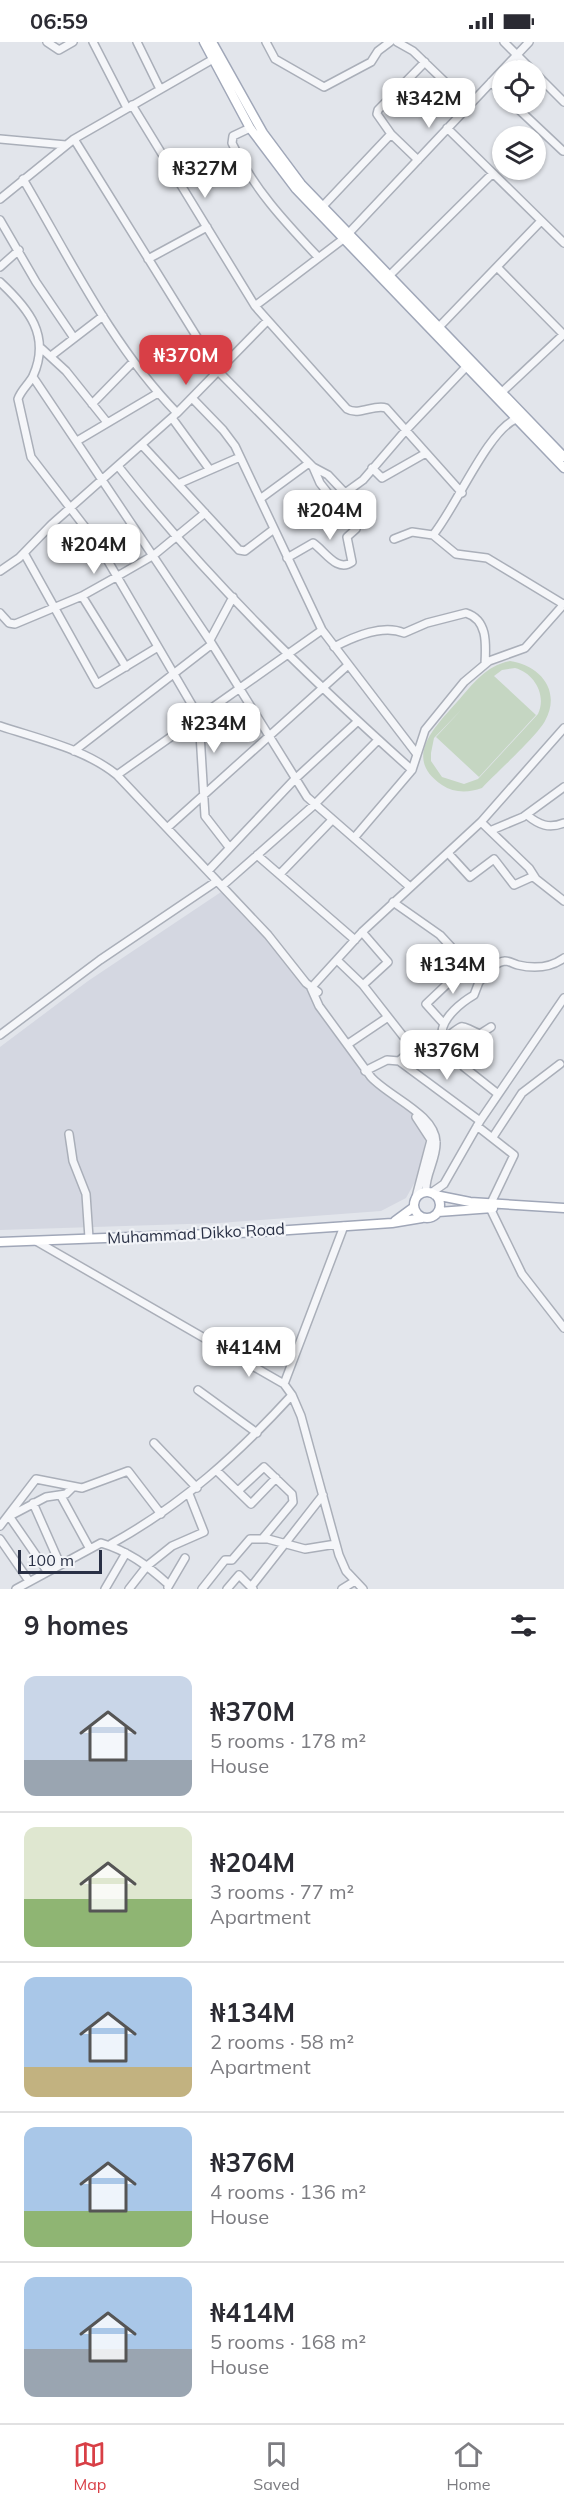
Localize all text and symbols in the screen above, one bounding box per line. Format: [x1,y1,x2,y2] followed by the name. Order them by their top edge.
[30,7,88,35] text: 06:59
[492,60,546,180] map controls
[492,60,546,114] button: locate
[387,78,471,129] pin: ₦342M
[396,85,462,110] text: ₦342M
[492,126,546,180] button: layers
[163,148,247,199] pin: ₦327M
[172,155,238,180] text: ₦327M
[144,335,228,386] pin: ₦370M
[153,342,219,367] text: ₦370M
[288,490,372,541] pin: ₦204M
[297,497,363,522] text: ₦204M
[52,524,136,575] pin: ₦204M
[61,531,127,556] text: ₦204M
[172,703,256,754] pin: ₦234M
[181,710,247,735] text: ₦234M
[411,944,495,995] pin: ₦134M
[420,951,486,976] text: ₦134M
[405,1030,489,1081] pin: ₦376M
[414,1037,480,1062] text: ₦376M
[107,1218,285,1248] street label: Muhammad Dikko Road
[207,1327,291,1378] pin: ₦414M
[216,1334,282,1359] text: ₦414M
[18,1547,102,1574] scale bar
[27,1550,74,1570] text: 100 m
[24,1609,128,1642] text: 9 homes
[507,1609,540,1642] icon: filters
[210,1695,295,1728] text: ₦370M
[72,1700,144,1772] icon: home
[210,1728,366,1753] text: 5 rooms · 178 m²
[210,1753,269,1778] text: House
[210,1846,295,1879] text: ₦204M
[72,1851,144,1923] icon: home
[210,1879,354,1904] text: 3 rooms · 77 m²
[210,1904,311,1929] text: Apartment
[210,1996,295,2029] text: ₦134M
[72,2001,144,2073] icon: home
[210,2029,354,2054] text: 2 rooms · 58 m²
[210,2054,311,2079] text: Apartment
[210,2146,295,2179] text: ₦376M
[72,2151,144,2223] icon: home
[210,2179,366,2204] text: 4 rooms · 136 m²
[210,2204,269,2229] text: House
[210,2296,295,2329] text: ₦414M
[72,2301,144,2373] icon: home
[210,2329,366,2354] text: 5 rooms · 168 m²
[210,2354,269,2379] text: House
[73,2438,106,2494] tab: Map
[253,2438,300,2494] tab: Saved
[446,2438,491,2494] tab: Home

